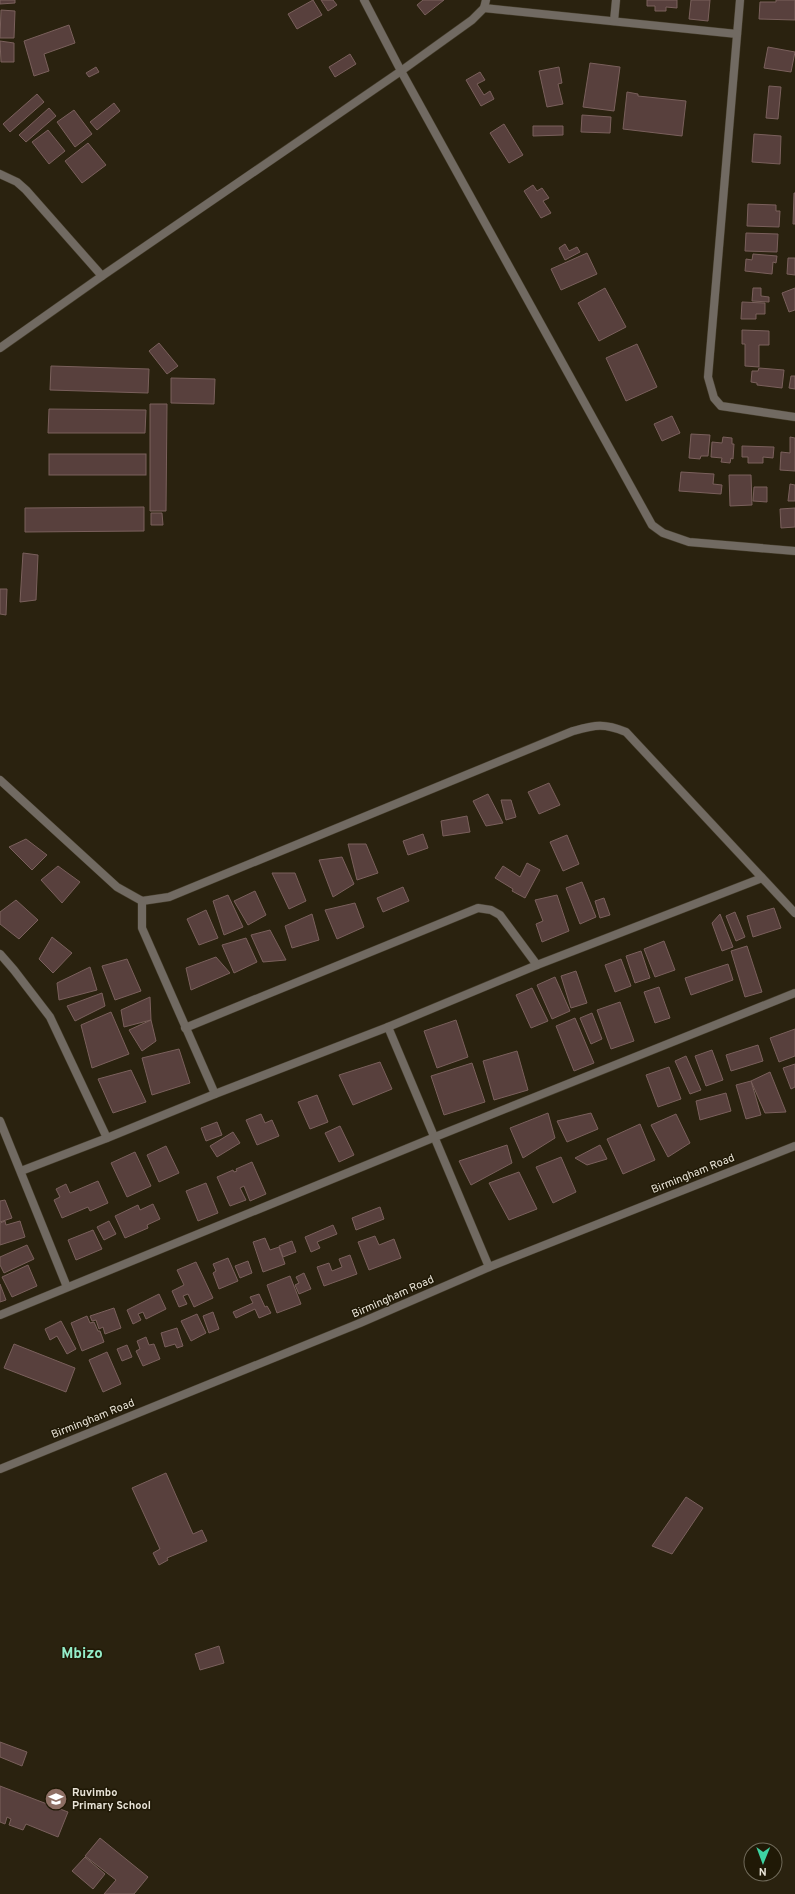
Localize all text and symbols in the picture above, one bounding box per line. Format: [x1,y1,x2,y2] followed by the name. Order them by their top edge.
[649,1151,737,1197] street label: Birmingham Road
[350,1273,436,1321] street label: Birmingham Road
[49,1396,137,1442] street label: Birmingham Road
[61,1645,103,1664] district label: Mbizo
[43,1786,69,1812] school or university icon: Ruvimbo Primary School
[72,1786,151,1813] place label: Ruvimbo Primary School
[743,1842,783,1882] north arrow
[759,1864,767,1878] text: N

